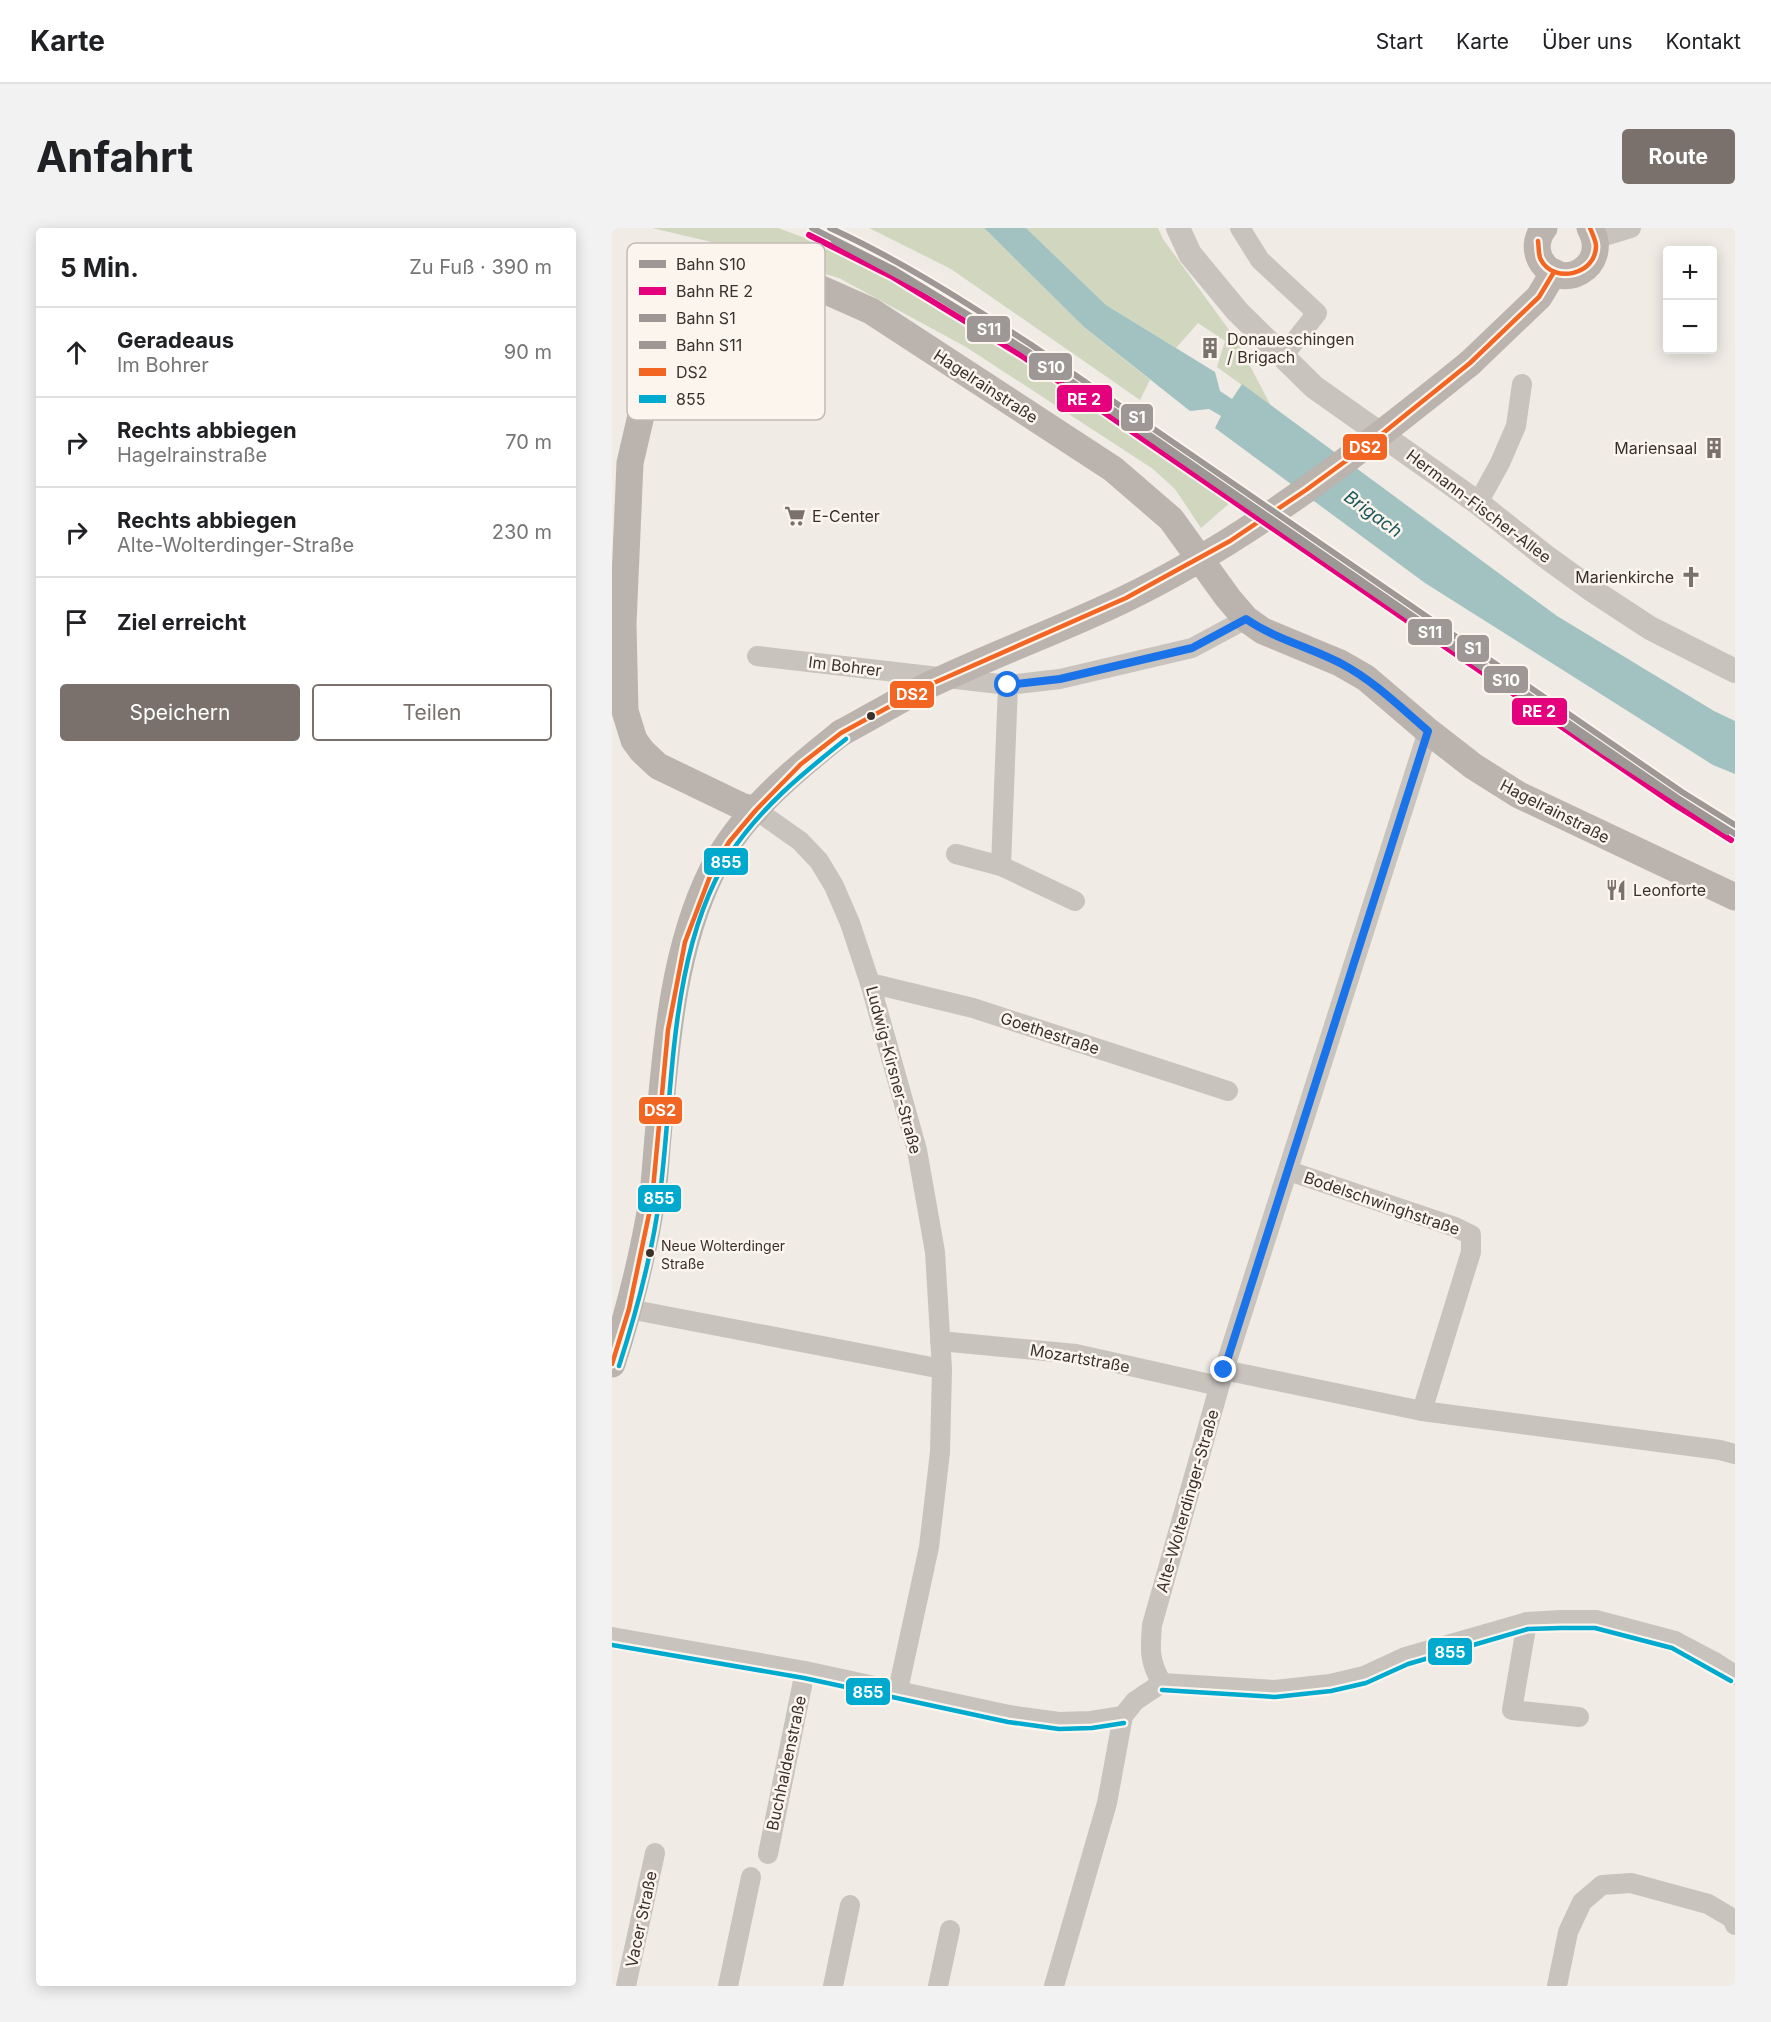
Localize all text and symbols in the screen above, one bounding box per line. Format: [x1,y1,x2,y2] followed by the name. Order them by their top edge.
[30,24,105,58] text: Karte
[1376,29,1423,54] text: Start
[1456,29,1509,54] text: Karte
[1542,29,1633,54] text: Über uns
[1666,29,1741,54] text: Kontakt
[1622,129,1735,184] button: Route
[36,131,193,182] text: Anfahrt
[627,243,825,420] legend
[1663,246,1717,354] map controls
[1663,246,1717,300] button: +
[60,252,139,283] text: 5 Min.
[676,254,746,274] text: Bahn S10
[409,255,552,279] text: Zu Fuß · 390 m
[676,281,753,301] text: Bahn RE 2
[1663,300,1717,354] button: −
[676,308,736,328] text: Bahn S1
[966,315,1011,343] line badge: S11
[977,319,1001,339] text: S11
[117,327,234,353] text: Geradeaus
[1227,329,1354,367] place label: Donaueschingen / Brigach
[676,335,742,355] text: Bahn S11
[60,336,93,369] icon: ahead
[1198,336,1222,360] building icon: Donaueschingen / Brigach
[504,340,552,364] text: 90 m
[930,345,1042,427] street label: Hagelrainstraße
[1028,352,1073,381] line badge: S10
[117,353,209,377] text: Im Bohrer
[1037,357,1065,377] text: S10
[676,362,708,382] text: DS2
[1056,384,1113,413] line badge: RE 2
[676,389,705,409] text: 855
[1067,389,1101,409] text: RE 2
[1120,403,1154,432] line badge: S1
[1128,407,1146,427] text: S1
[117,417,297,443] text: Rechts abbiegen
[60,426,93,459] icon: right
[505,430,552,454] text: 70 m
[1342,433,1388,461] line badge: DS2
[1702,436,1726,460] building icon: Mariensaal
[1349,437,1381,457] text: DS2
[1614,438,1697,458] place label: Mariensaal
[117,443,267,467] text: Hagelrainstraße
[1403,445,1555,567] street label: Hermann-Fischer-Allee
[1340,486,1406,542] water label: Brigach
[783,504,807,528] supermarket icon: E-Center
[812,506,880,526] place label: E-Center
[117,507,297,533] text: Rechts abbiegen
[60,516,93,549] icon: right
[492,520,552,544] text: 230 m
[117,533,354,557] text: Alte-Wolterdinger-Straße
[1679,565,1703,589] church icon: Marienkirche
[1575,567,1674,587] place label: Marienkirche
[60,606,93,639] icon: arrive
[117,609,246,635] text: Ziel erreicht
[1407,618,1453,646] line badge: S11
[1418,622,1442,642] text: S11
[1456,634,1490,663] line badge: S1
[1464,638,1482,658] text: S1
[807,652,883,680] street label: Im Bohrer
[1483,665,1529,694] line badge: S10
[1492,670,1520,690] text: S10
[994,671,1020,697] route start
[889,680,935,709] line badge: DS2
[60,684,300,741] button: Speichern
[312,684,552,741] button: Teilen
[896,684,928,704] text: DS2
[1511,697,1568,726] line badge: RE 2
[1522,701,1556,721] text: RE 2
[865,710,877,722] unlabelled marker
[1497,775,1613,847] street label: Hagelrainstraße
[703,847,749,876] line badge: 855
[711,852,741,872] text: 855
[1604,878,1628,902] restaurant icon: Leonforte
[1633,880,1706,900] place label: Leonforte
[862,984,926,1156] street label: Ludwig-Kirsner-Straße
[998,1008,1102,1058] street label: Goethestraße
[638,1096,683,1125] line badge: DS2
[644,1100,676,1120] text: DS2
[1301,1167,1463,1239] street label: Bodelschwinghstraße
[637,1184,682,1213] line badge: 855
[644,1188,674,1208] text: 855
[661,1237,785,1272] place label: Neue Wolterdinger Straße
[644,1247,656,1259] marker: Neue Wolterdinger Straße
[1029,1339,1131,1377] street label: Mozartstraße
[1210,1356,1236,1382] route end
[1151,1407,1223,1595] street label: Alte-Wolterdinger-Straße
[1427,1637,1473,1666] line badge: 855
[1435,1642,1465,1662] text: 855
[845,1677,891,1706] line badge: 855
[853,1682,883,1702] text: 855
[762,1694,810,1832] street label: Buchhaldenstraße
[621,1869,661,1969] street label: Vacer Straße

